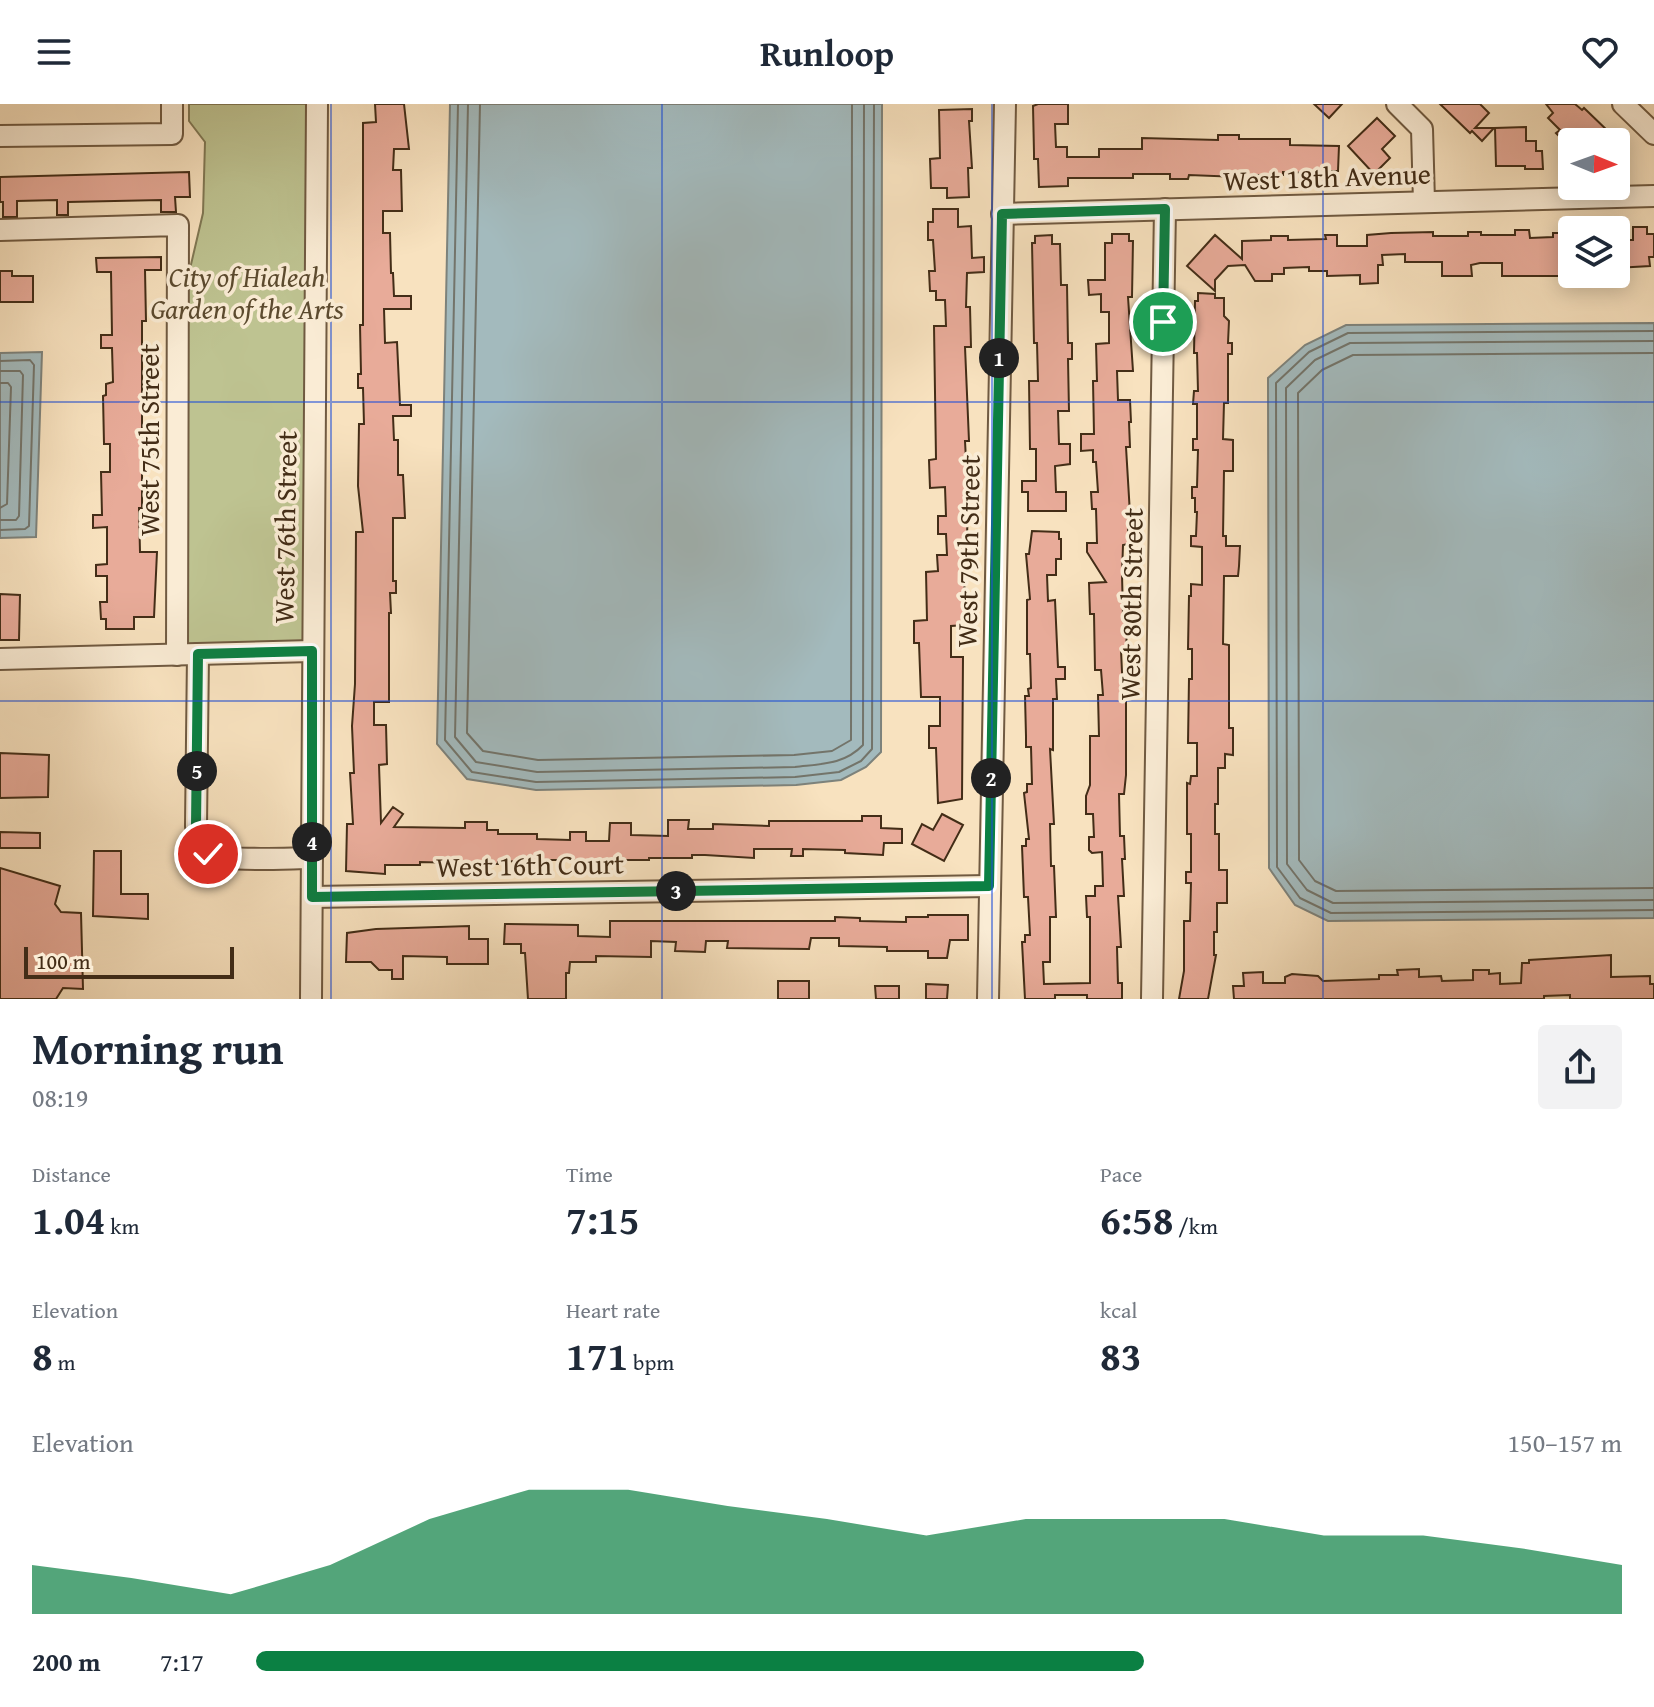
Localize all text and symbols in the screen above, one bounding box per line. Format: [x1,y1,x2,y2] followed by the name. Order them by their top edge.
[760,26,894,79] text: Runloop
[32,30,76,74] icon: menu
[1578,30,1622,74] icon: heart
[1558,128,1630,200] north arrow
[1558,128,1630,288] map controls
[1222,152,1432,201] street label: West 18th Avenue
[1558,216,1630,288] button: layers
[150,256,344,329] park label: City of Hialeah Garden of the Arts
[1129,288,1197,356] pin
[1141,300,1185,344] icon: arrive
[979,338,1019,378] pin: 1
[993,342,1005,374] text: 1
[128,344,169,536] street label: West 75th Street
[262,430,307,624] street label: West 76th Street
[945,454,990,648] street label: West 79th Street
[1108,507,1153,701] street label: West 80th Street
[177,751,217,791] pin: 5
[191,755,203,787] text: 5
[971,758,1011,798] pin: 2
[985,762,997,794] text: 2
[174,820,242,888] pin
[292,822,332,862] pin: 4
[306,826,318,858] text: 4
[186,832,230,876] icon: check
[436,842,624,887] street label: West 16th Court
[656,871,696,911] pin: 3
[670,875,682,907] text: 3
[24,943,234,979] scale bar
[36,945,91,977] text: 100 m
[32,1016,283,1080] text: Morning run
[1538,1025,1622,1109] button: share
[32,1078,88,1117] text: 08:19
[32,1158,111,1190] text: Distance
[566,1158,613,1190] text: Time
[1100,1158,1142,1190] text: Pace
[32,1190,105,1249] text: 1.04
[566,1190,639,1249] text: 7:15
[1100,1190,1173,1249] text: 6:58
[105,1210,139,1242] text: km
[1173,1210,1218,1242] text: /km
[32,1294,118,1326] text: Elevation
[566,1294,660,1326] text: Heart rate
[1100,1294,1138,1326] text: kcal
[32,1326,53,1385] text: 8
[566,1326,628,1385] text: 171
[1100,1326,1141,1385] text: 83
[53,1346,76,1378] text: m
[628,1346,674,1378] text: bpm
[32,1423,134,1462] text: Elevation
[1508,1423,1622,1462] text: 150–157 m
[32,1642,100,1681] text: 200 m
[160,1642,204,1681] text: 7:17

